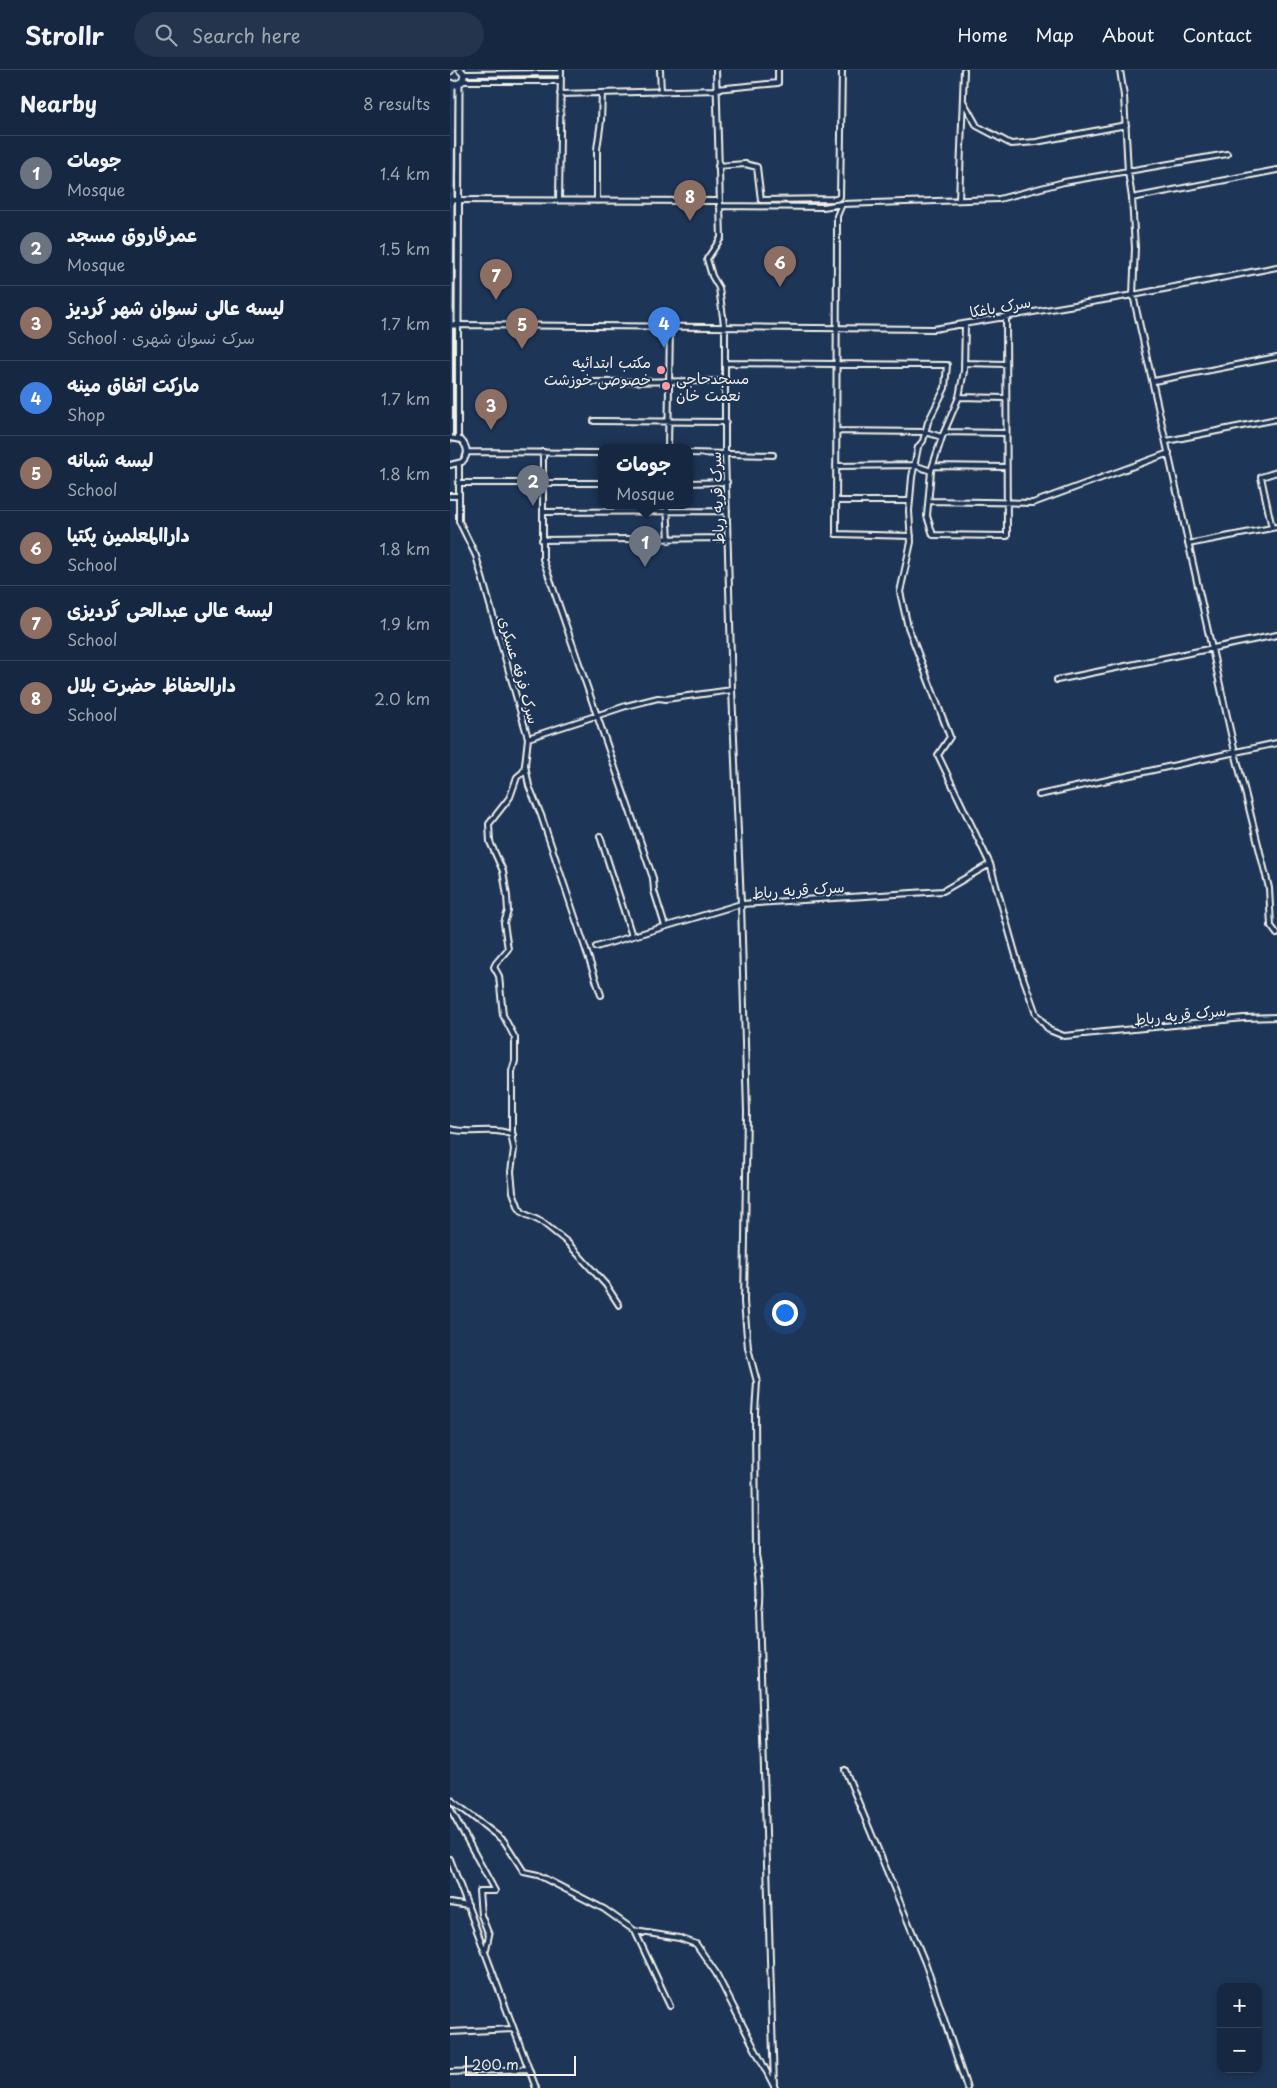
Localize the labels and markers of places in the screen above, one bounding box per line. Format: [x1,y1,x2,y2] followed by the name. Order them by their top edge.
[674,180,706,221] pin: 8
[764,246,796,287] pin: 6
[480,259,512,300] pin: 7
[648,307,680,348] pin: 4
[506,308,538,349] pin: 5
[544,350,651,390] place label: مکتب ابتدائیه خصوصی خوزشت
[655,364,667,376] marker: مکتب ابتدائیه خصوصی خوزشت
[676,366,749,406] place label: مسجدحاجی نعمت خان
[660,380,672,392] marker: مسجدحاجی نعمت خان
[475,389,507,430] pin: 3
[517,465,549,506] pin: 2
[629,526,661,567] pin: 1

